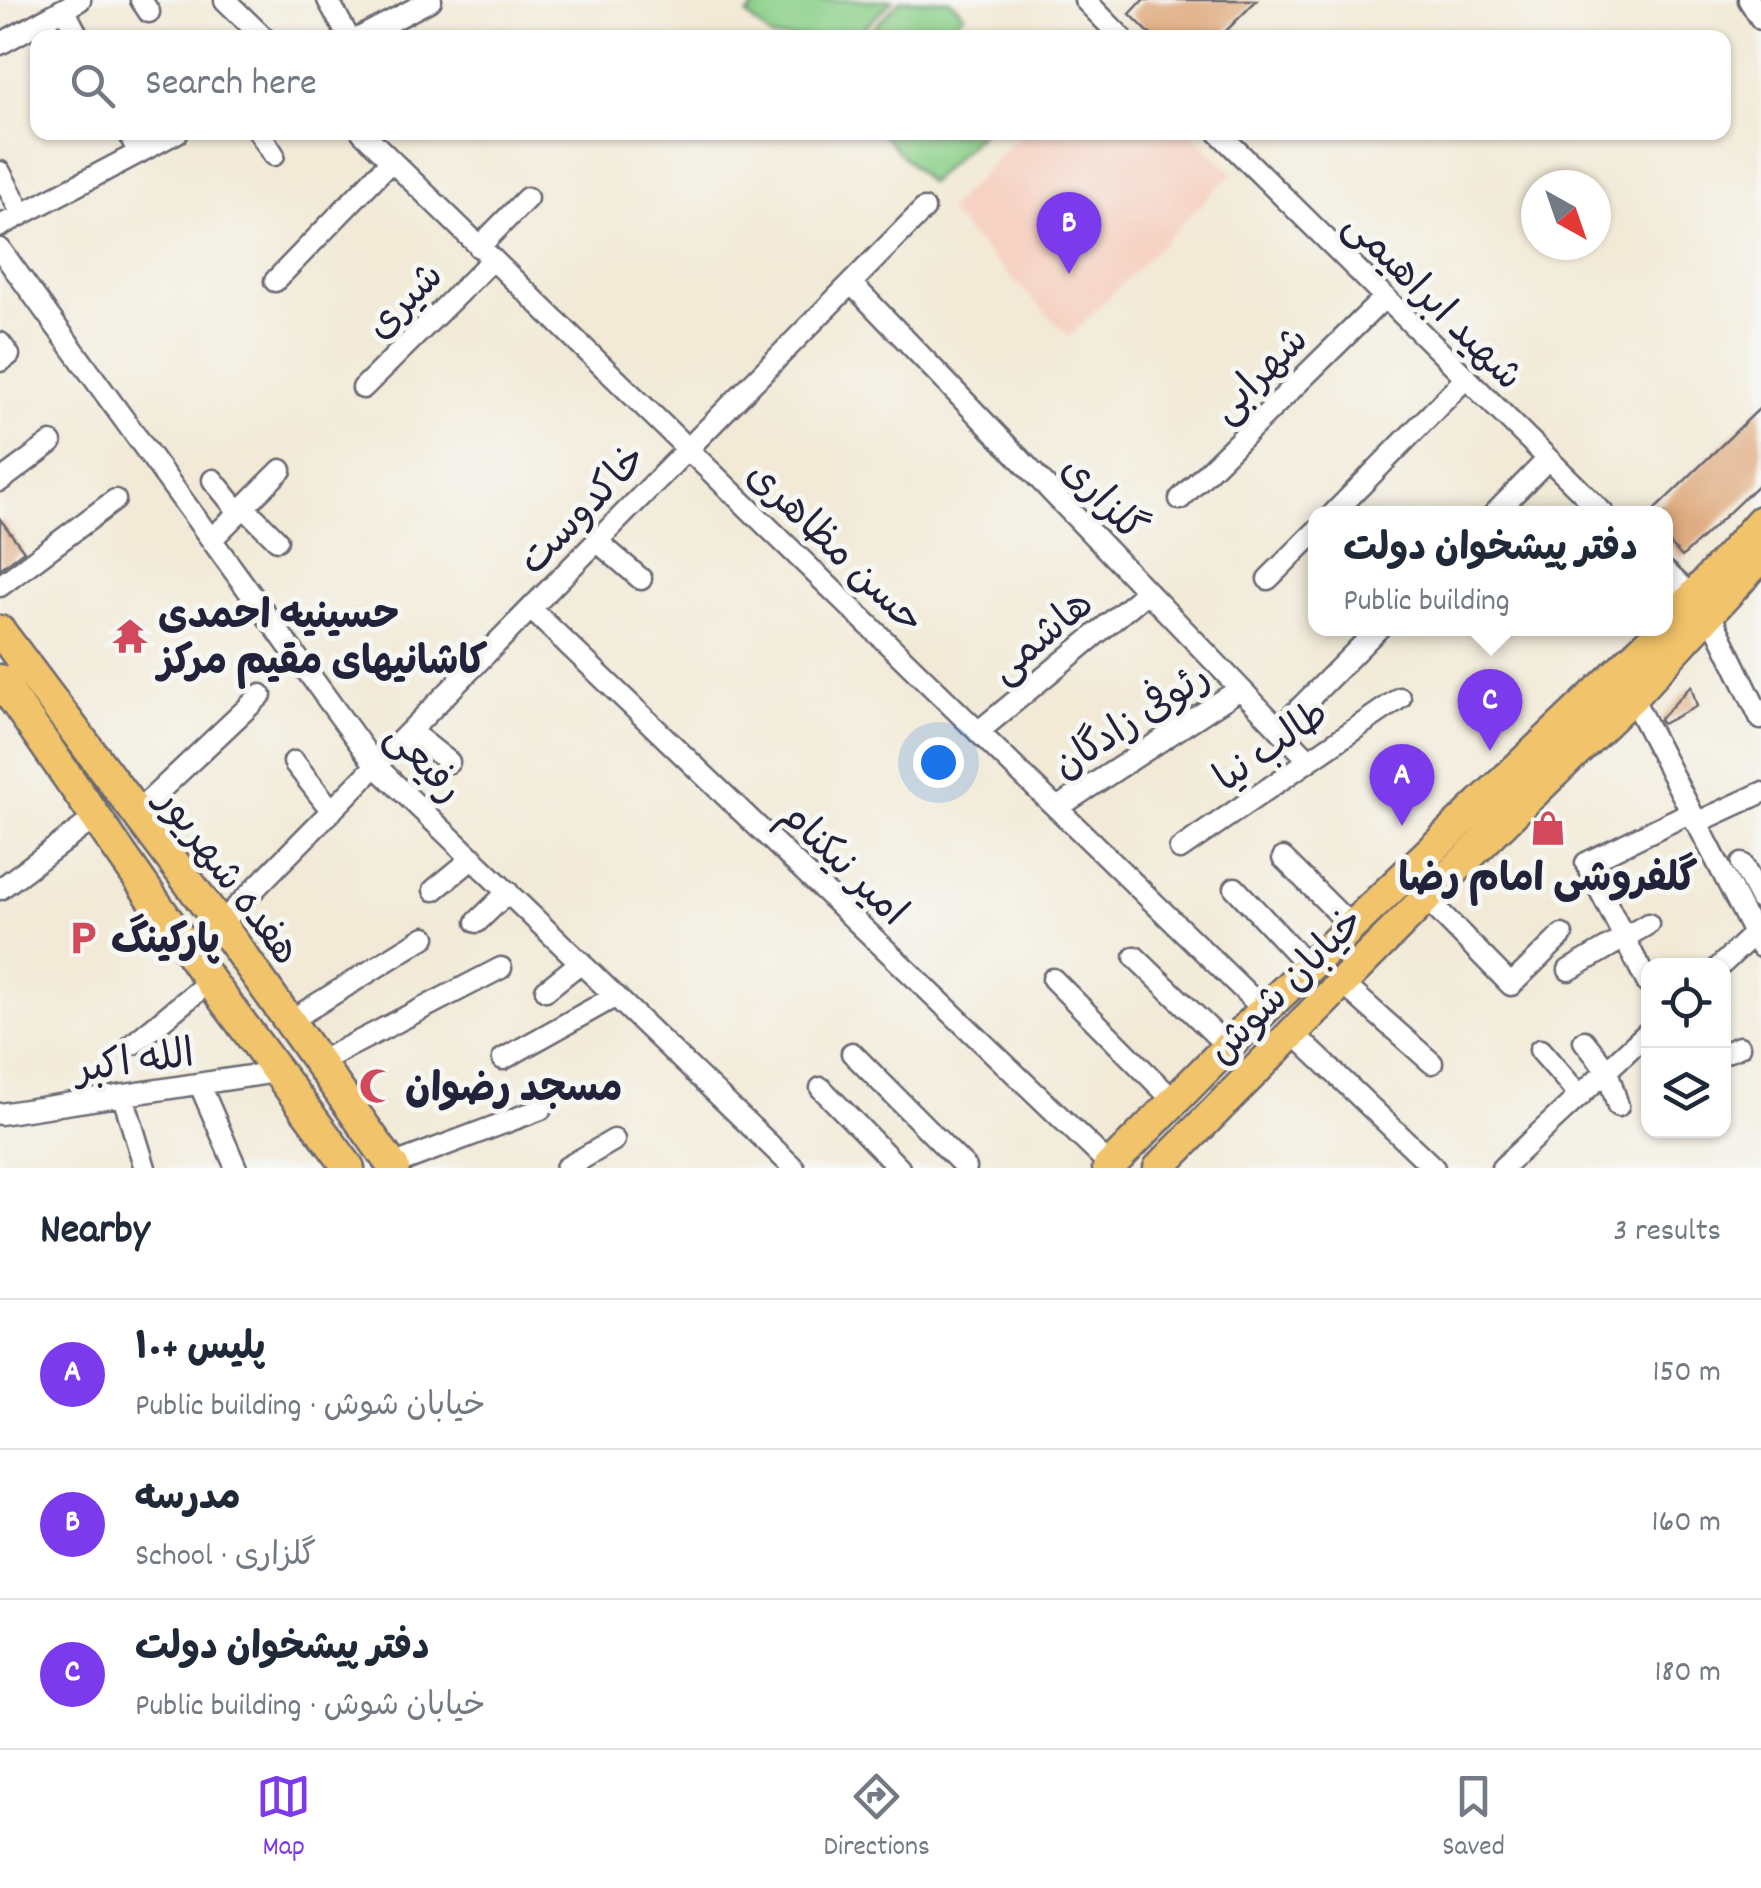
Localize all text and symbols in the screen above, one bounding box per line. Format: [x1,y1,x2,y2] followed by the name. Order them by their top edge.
[30,30,1731,140] search box
[65,58,120,113] icon: search
[145,58,317,113] text: Search here
[1521,170,1611,260] north arrow
[1036,192,1102,274] pin: B
[1327,201,1533,407] street label: شهید ابراهیمی
[356,252,460,356] street label: شیری
[1201,316,1324,439] street label: شهرابی
[509,434,663,591] street label: خاکدوست
[1044,445,1156,558] street label: گلزاری
[730,451,935,651] street label: حسن مظاهری
[1308,506,1673,636] popup
[1343,524,1638,579] text: دفتر پیشخوان دولت
[980,580,1109,700] street label: هاشمی
[1343,580,1510,626] text: Public building
[154,591,488,694] place label: حسینیه احمدی کاشانیهای مقیم مرکز
[111,617,149,655] temple icon: حسینیه احمدی کاشانیهای مقیم مرکز
[1042,650,1223,797] street label: رئوفی زادگان
[1458,668,1522,751] pin: C
[1205,689,1343,810] street label: طالب نیا
[369,712,474,819] street label: رفیعی
[913,737,964,788] your location
[1370,744,1434,826] pin: A
[137,776,311,980] street label: هفده شهریور
[763,791,918,942] street label: امیر نیکنام
[1529,809,1567,847] shop icon: گلفروشی امام رضا
[1399,852,1698,911] place label: گلفروشی امام رضا
[1197,897,1380,1080] street label: خیابان شوش
[111,913,220,973] place label: پارکینگ
[64,919,102,957] parking icon: پارکینگ
[1641,958,1731,1138] map controls
[1641,958,1731,1048] button: locate
[69,1029,198,1102] street label: الله اکبر
[1641,1048,1731,1138] button: layers
[405,1064,623,1121] place label: مسجد رضوان
[358,1067,396,1105] mosque icon: مسجد رضوان
[40,1203,150,1263] text: Nearby
[1613,1210,1721,1256] text: 3 results
[135,1323,266,1378] text: پلیس +۱۰
[64,1351,81,1397] text: A
[1652,1351,1721,1397] text: 150 m
[135,1385,485,1431] text: Public building · خیابان شوش
[135,1473,241,1528] text: مدرسه
[65,1501,80,1547] text: B
[1652,1501,1721,1547] text: 160 m
[135,1535,316,1581] text: School · گلزاری
[135,1623,430,1678] text: دفتر پیشخوان دولت
[65,1651,80,1697] text: C
[1654,1651,1721,1697] text: 180 m
[135,1685,485,1731] text: Public building · خیابان شوش
[256,1769,311,1869] tab: Map
[824,1769,930,1869] tab: Directions
[1442,1769,1505,1869] tab: Saved

